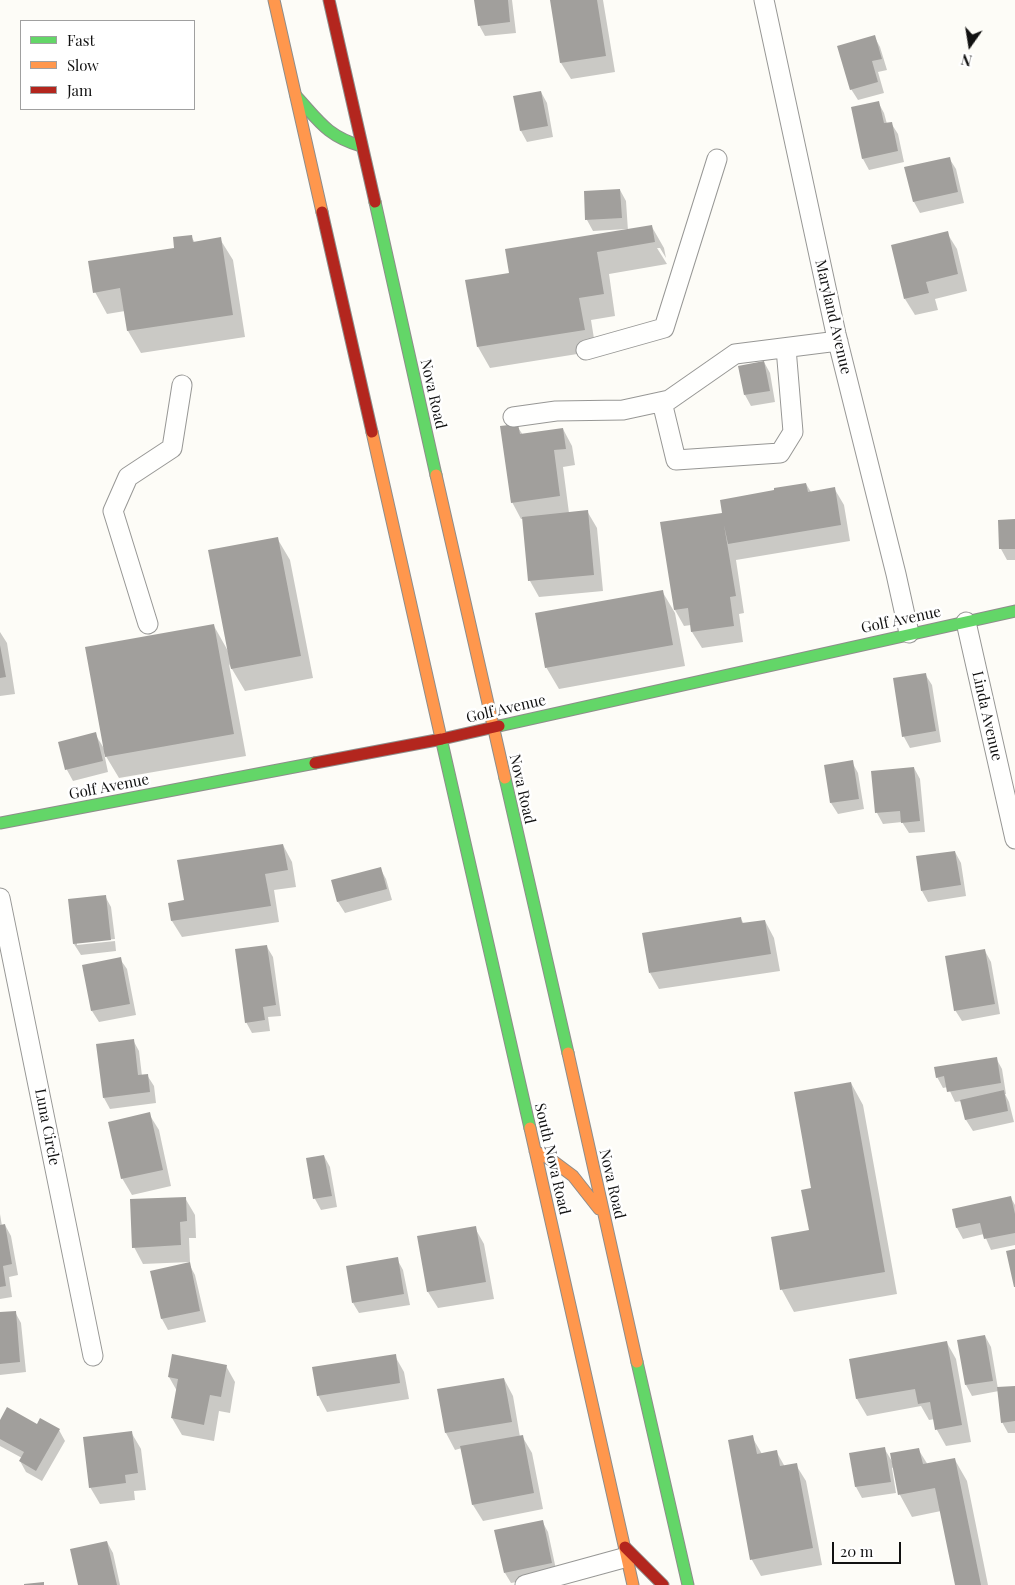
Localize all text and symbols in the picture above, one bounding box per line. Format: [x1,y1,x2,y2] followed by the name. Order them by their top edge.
[20,20,195,110] legend
[945,20,995,70] north arrow
[67,30,95,50] text: Fast
[959,50,974,70] text: N
[67,55,99,75] text: Slow
[67,80,92,100] text: Jam
[811,258,855,376] street label: Maryland Avenue
[416,357,450,431] street label: Nova Road
[859,603,943,637] street label: Golf Avenue
[968,669,1006,763] street label: Linda Avenue
[464,691,548,727] street label: Golf Avenue
[505,752,539,826] street label: Nova Road
[67,770,151,804] street label: Golf Avenue
[31,1087,63,1167] street label: Luna Circle
[530,1101,574,1217] street label: South Nova Road
[595,1147,629,1221] street label: Nova Road
[835,1532,904,1564] scale bar
[840,1541,873,1561] text: 20 m

